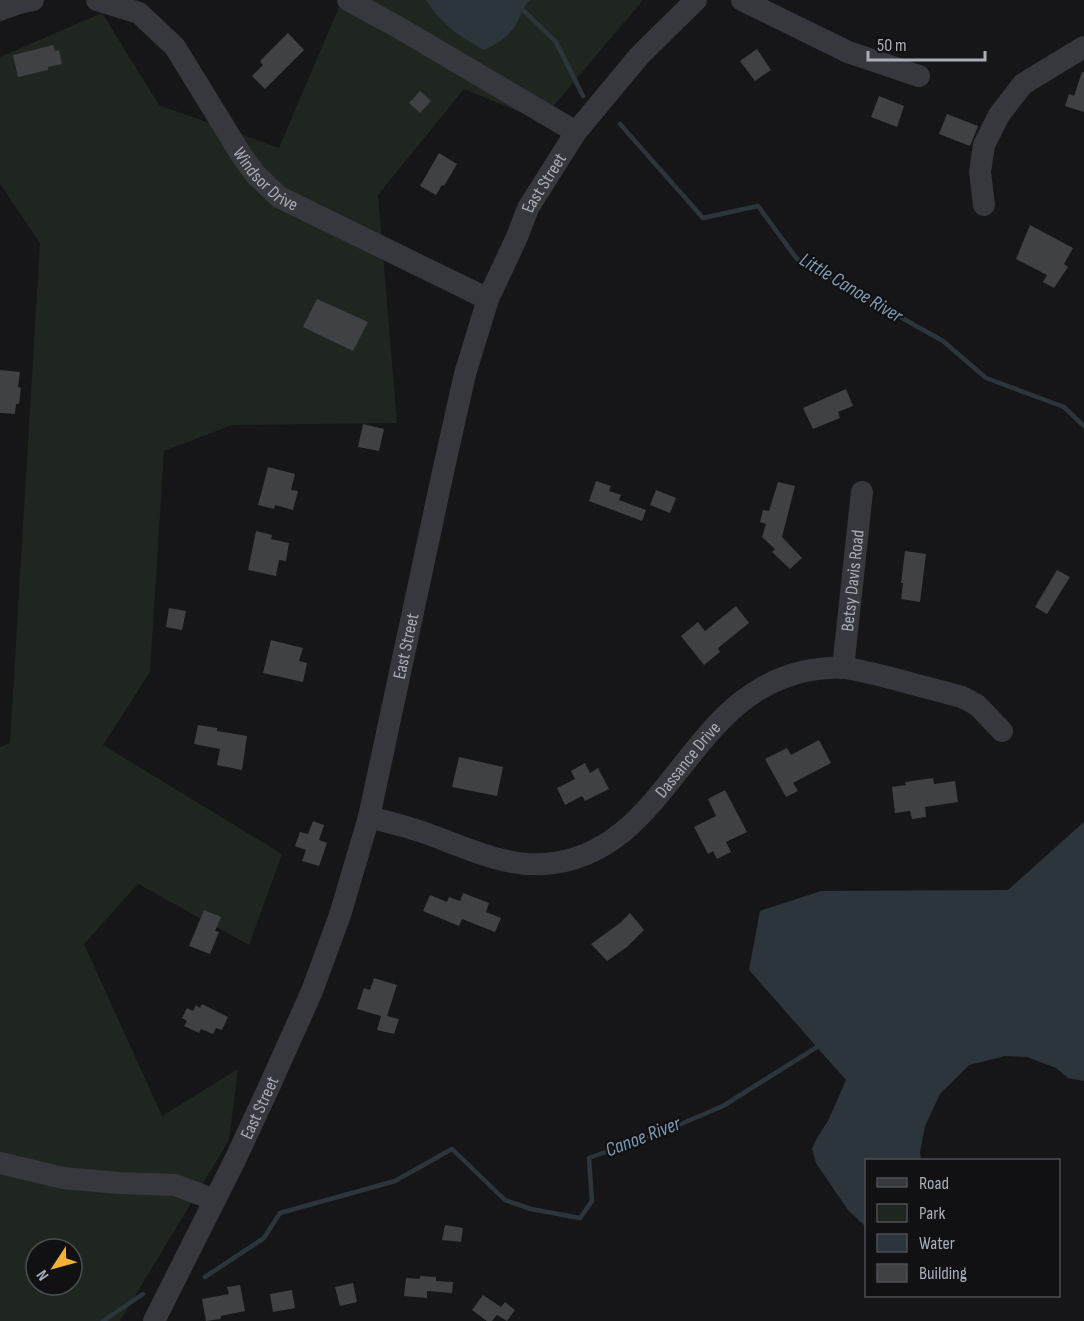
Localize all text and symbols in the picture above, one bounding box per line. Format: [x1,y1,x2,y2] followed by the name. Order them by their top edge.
[868,24,985,62] scale bar
[877,35,907,56] text: 50 m
[229,143,302,215] street label: Windsor Drive
[517,149,571,215] street label: East Street
[795,248,908,329] water label: Little Canoe River
[837,529,868,632] street label: Betsy Davis Road
[388,611,423,681] street label: East Street
[651,717,725,802] street label: Dassance Drive
[236,1072,283,1142] street label: East Street
[602,1111,685,1162] water label: Canoe River
[865,1159,1060,1297] legend
[919,1173,949,1194] text: Road
[919,1203,945,1224] text: Park
[919,1233,955,1254] text: Water
[24,1237,84,1297] north arrow
[919,1263,967,1284] text: Building
[33,1266,53,1284] text: N

